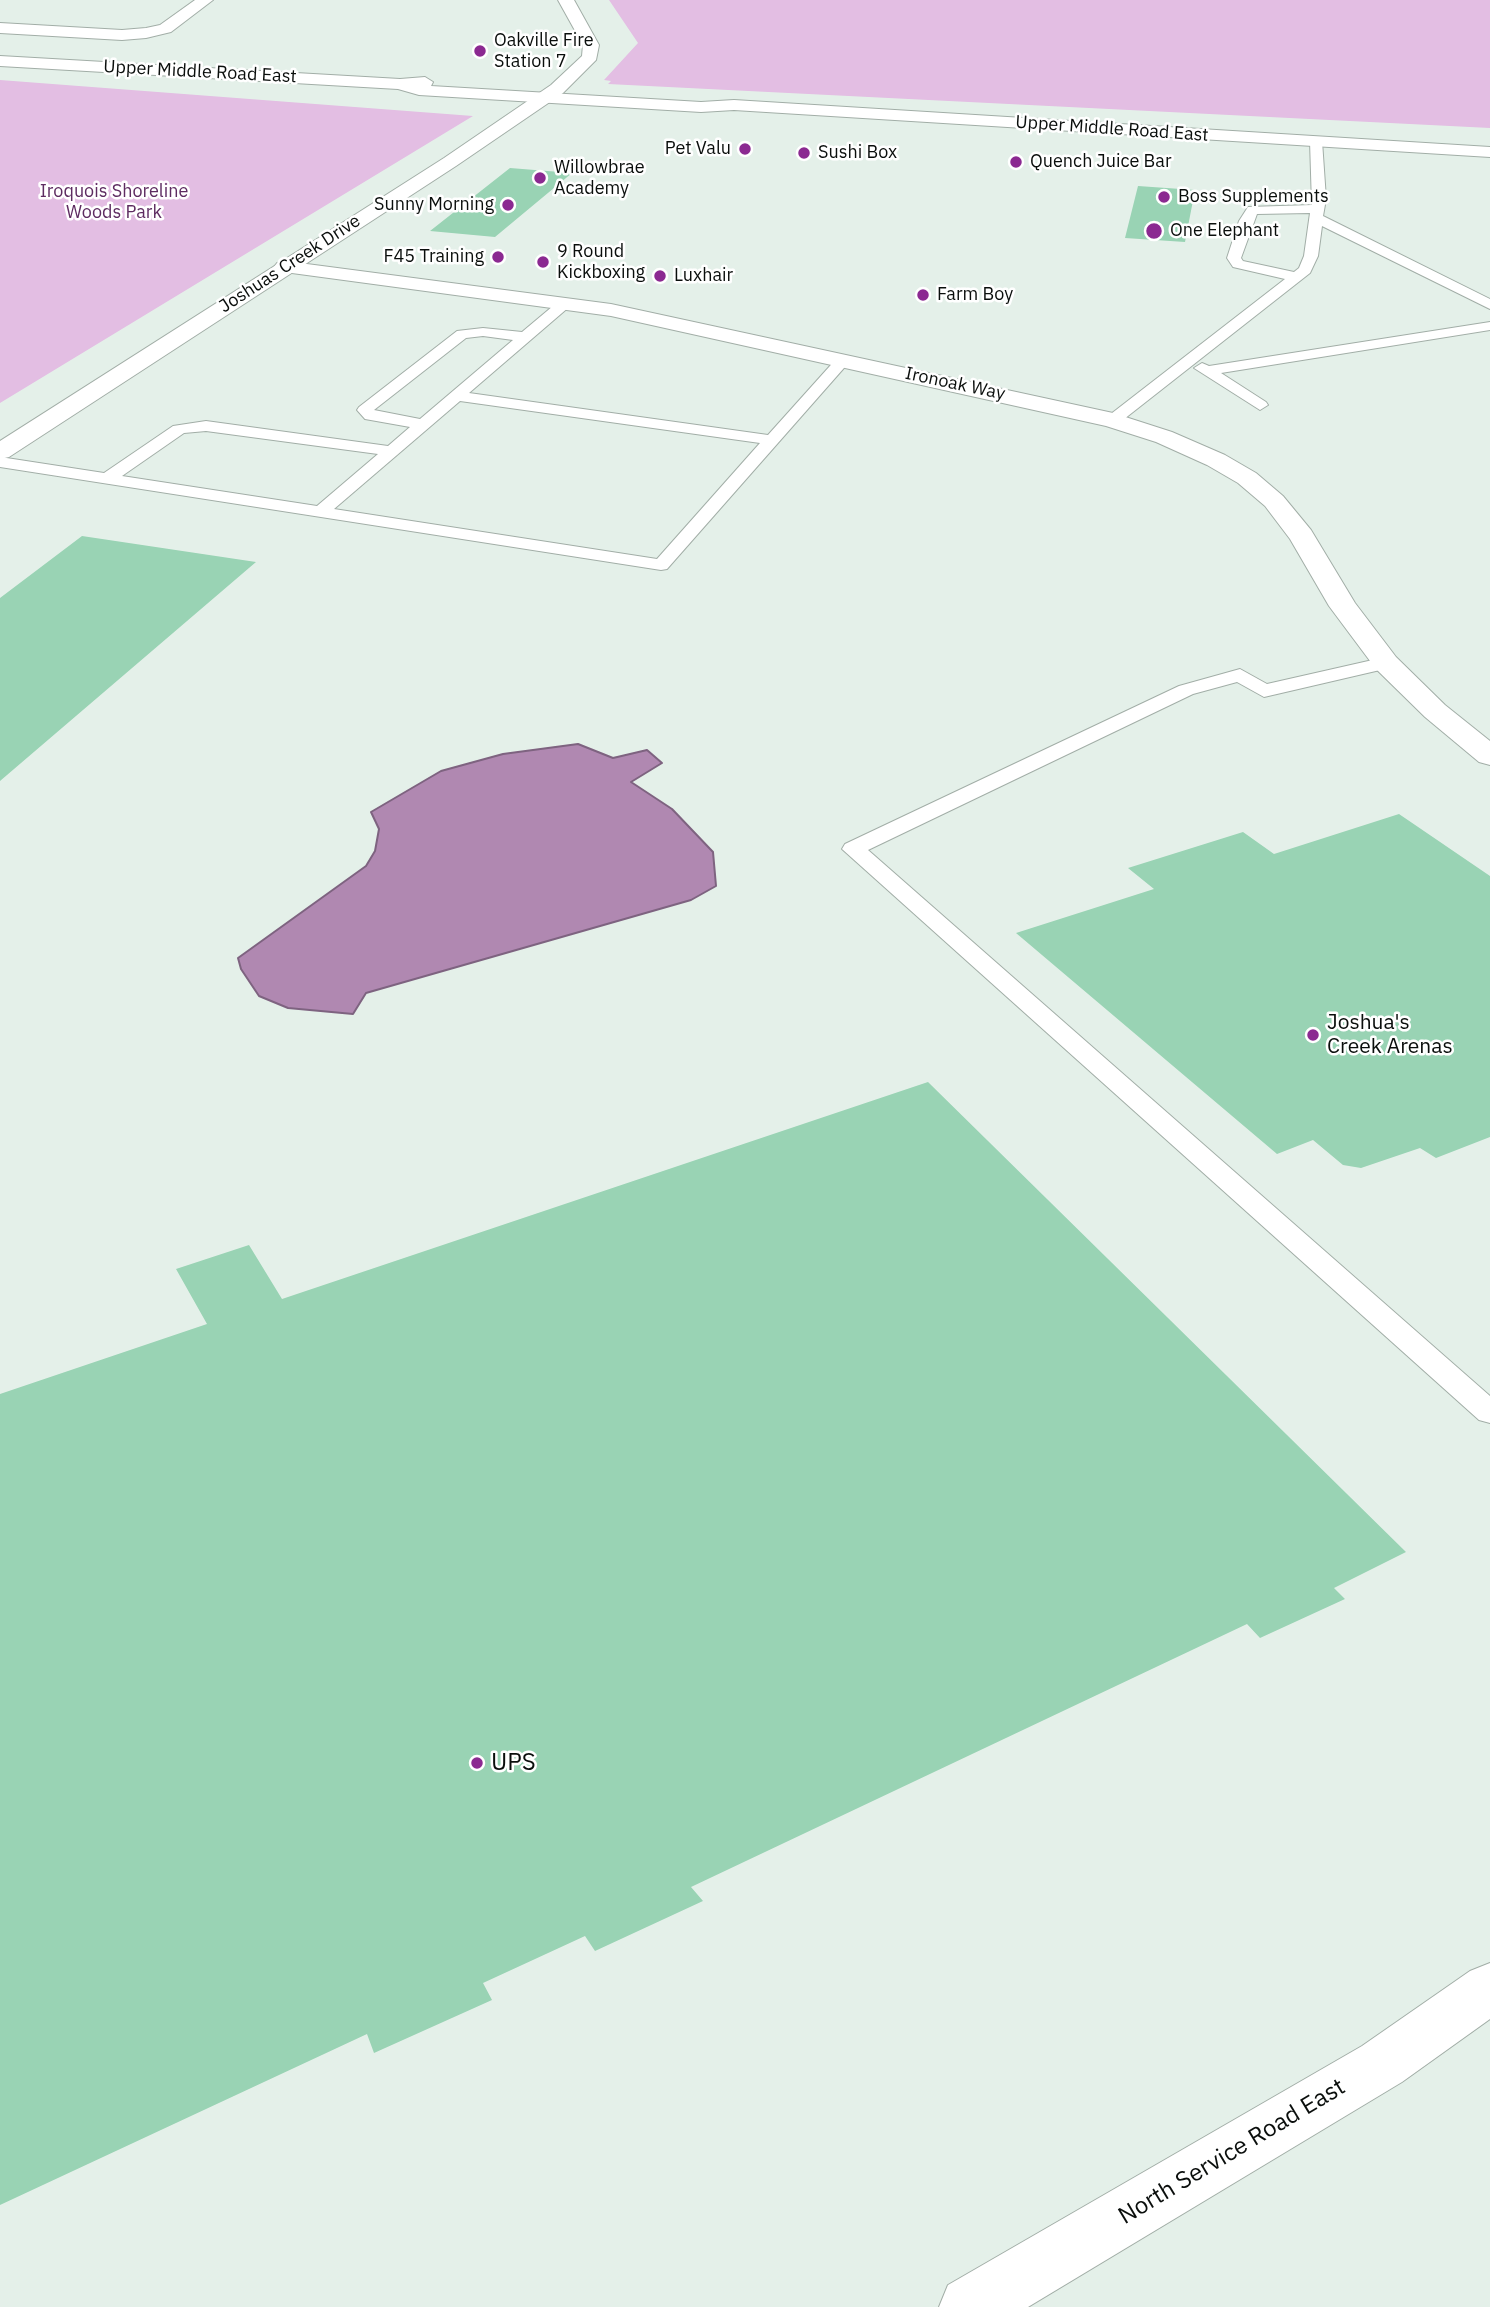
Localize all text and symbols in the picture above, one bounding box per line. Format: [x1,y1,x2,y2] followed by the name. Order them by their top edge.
[494,30,594,72] place label: Oakville Fire Station 7
[472,43,488,59] marker: Oakville Fire Station 7
[103,56,297,88] street label: Upper Middle Road East
[1015,111,1209,147] street label: Upper Middle Road East
[665,138,731,160] place label: Pet Valu
[737,141,753,157] marker: Pet Valu
[818,142,897,164] place label: Sushi Box
[796,145,812,161] marker: Sushi Box
[1030,151,1172,173] place label: Quench Juice Bar
[1008,154,1024,170] marker: Quench Juice Bar
[554,157,645,200] place label: Willowbrae Academy
[532,170,548,186] marker: Willowbrae Academy
[40,181,188,224] park label: Iroquois Shoreline Woods Park
[1178,186,1329,208] place label: Boss Supplements
[1156,189,1172,205] marker: Boss Supplements
[374,194,494,216] place label: Sunny Morning
[500,197,516,213] marker: Sunny Morning
[215,210,365,318] street label: Joshuas Creek Drive
[1170,220,1279,242] place label: One Elephant
[1144,221,1164,241] marker: One Elephant
[557,241,645,284] place label: 9 Round Kickboxing
[384,246,484,268] place label: F45 Training
[490,249,506,265] marker: F45 Training
[535,254,551,270] marker: 9 Round Kickboxing
[674,265,733,287] place label: Luxhair
[652,268,668,284] marker: Luxhair
[937,284,1013,306] place label: Farm Boy
[915,287,931,303] marker: Farm Boy
[903,363,1007,405] street label: Ironoak Way
[1327,1010,1453,1060] place label: Joshua's Creek Arenas
[1305,1027,1321,1043] marker: Joshua's Creek Arenas
[491,1749,536,1777] place label: UPS
[469,1755,485,1771] marker: UPS
[1113,2073,1351,2231] street label: North Service Road East

